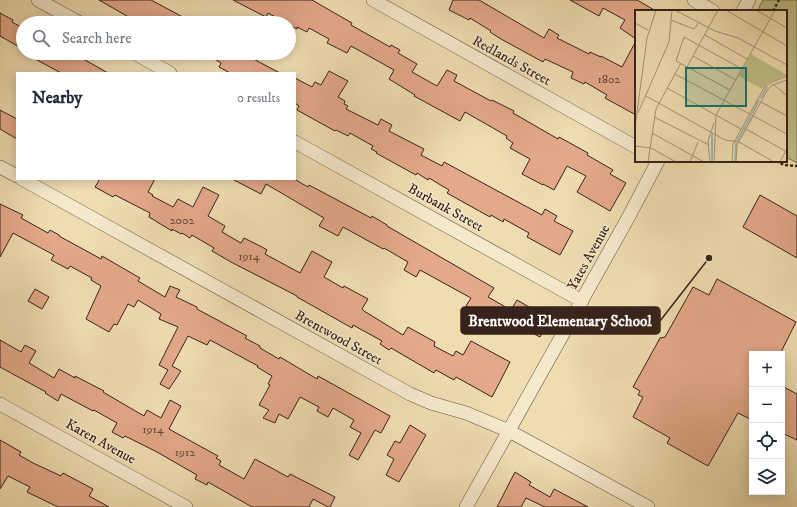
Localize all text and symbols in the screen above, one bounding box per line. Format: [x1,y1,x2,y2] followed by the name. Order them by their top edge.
[635,10,787,162] inset map
[16,16,296,60] search box
[30,27,52,49] icon: search
[62,29,131,48] text: Search here
[469,32,554,90] street label: Redlands Street
[598,72,620,87] house number: 1802
[32,87,82,109] text: Nearby
[237,90,280,106] text: 0 results
[405,180,487,236] street label: Burbank Street
[170,213,194,228] house number: 2002
[563,221,614,293] street label: Yates Avenue
[238,249,261,264] house number: 1914
[292,306,386,370] street label: Brentwood Street
[461,307,660,334] callout: Brentwood Elementary School
[468,312,652,331] text: Brentwood Elementary School
[749,351,785,495] map controls
[749,351,785,387] button: +
[749,387,785,423] button: −
[62,415,139,469] street label: Karen Avenue
[142,422,165,437] house number: 1914
[749,423,785,459] button: locate
[175,445,195,460] house number: 1912
[749,459,785,495] button: layers

